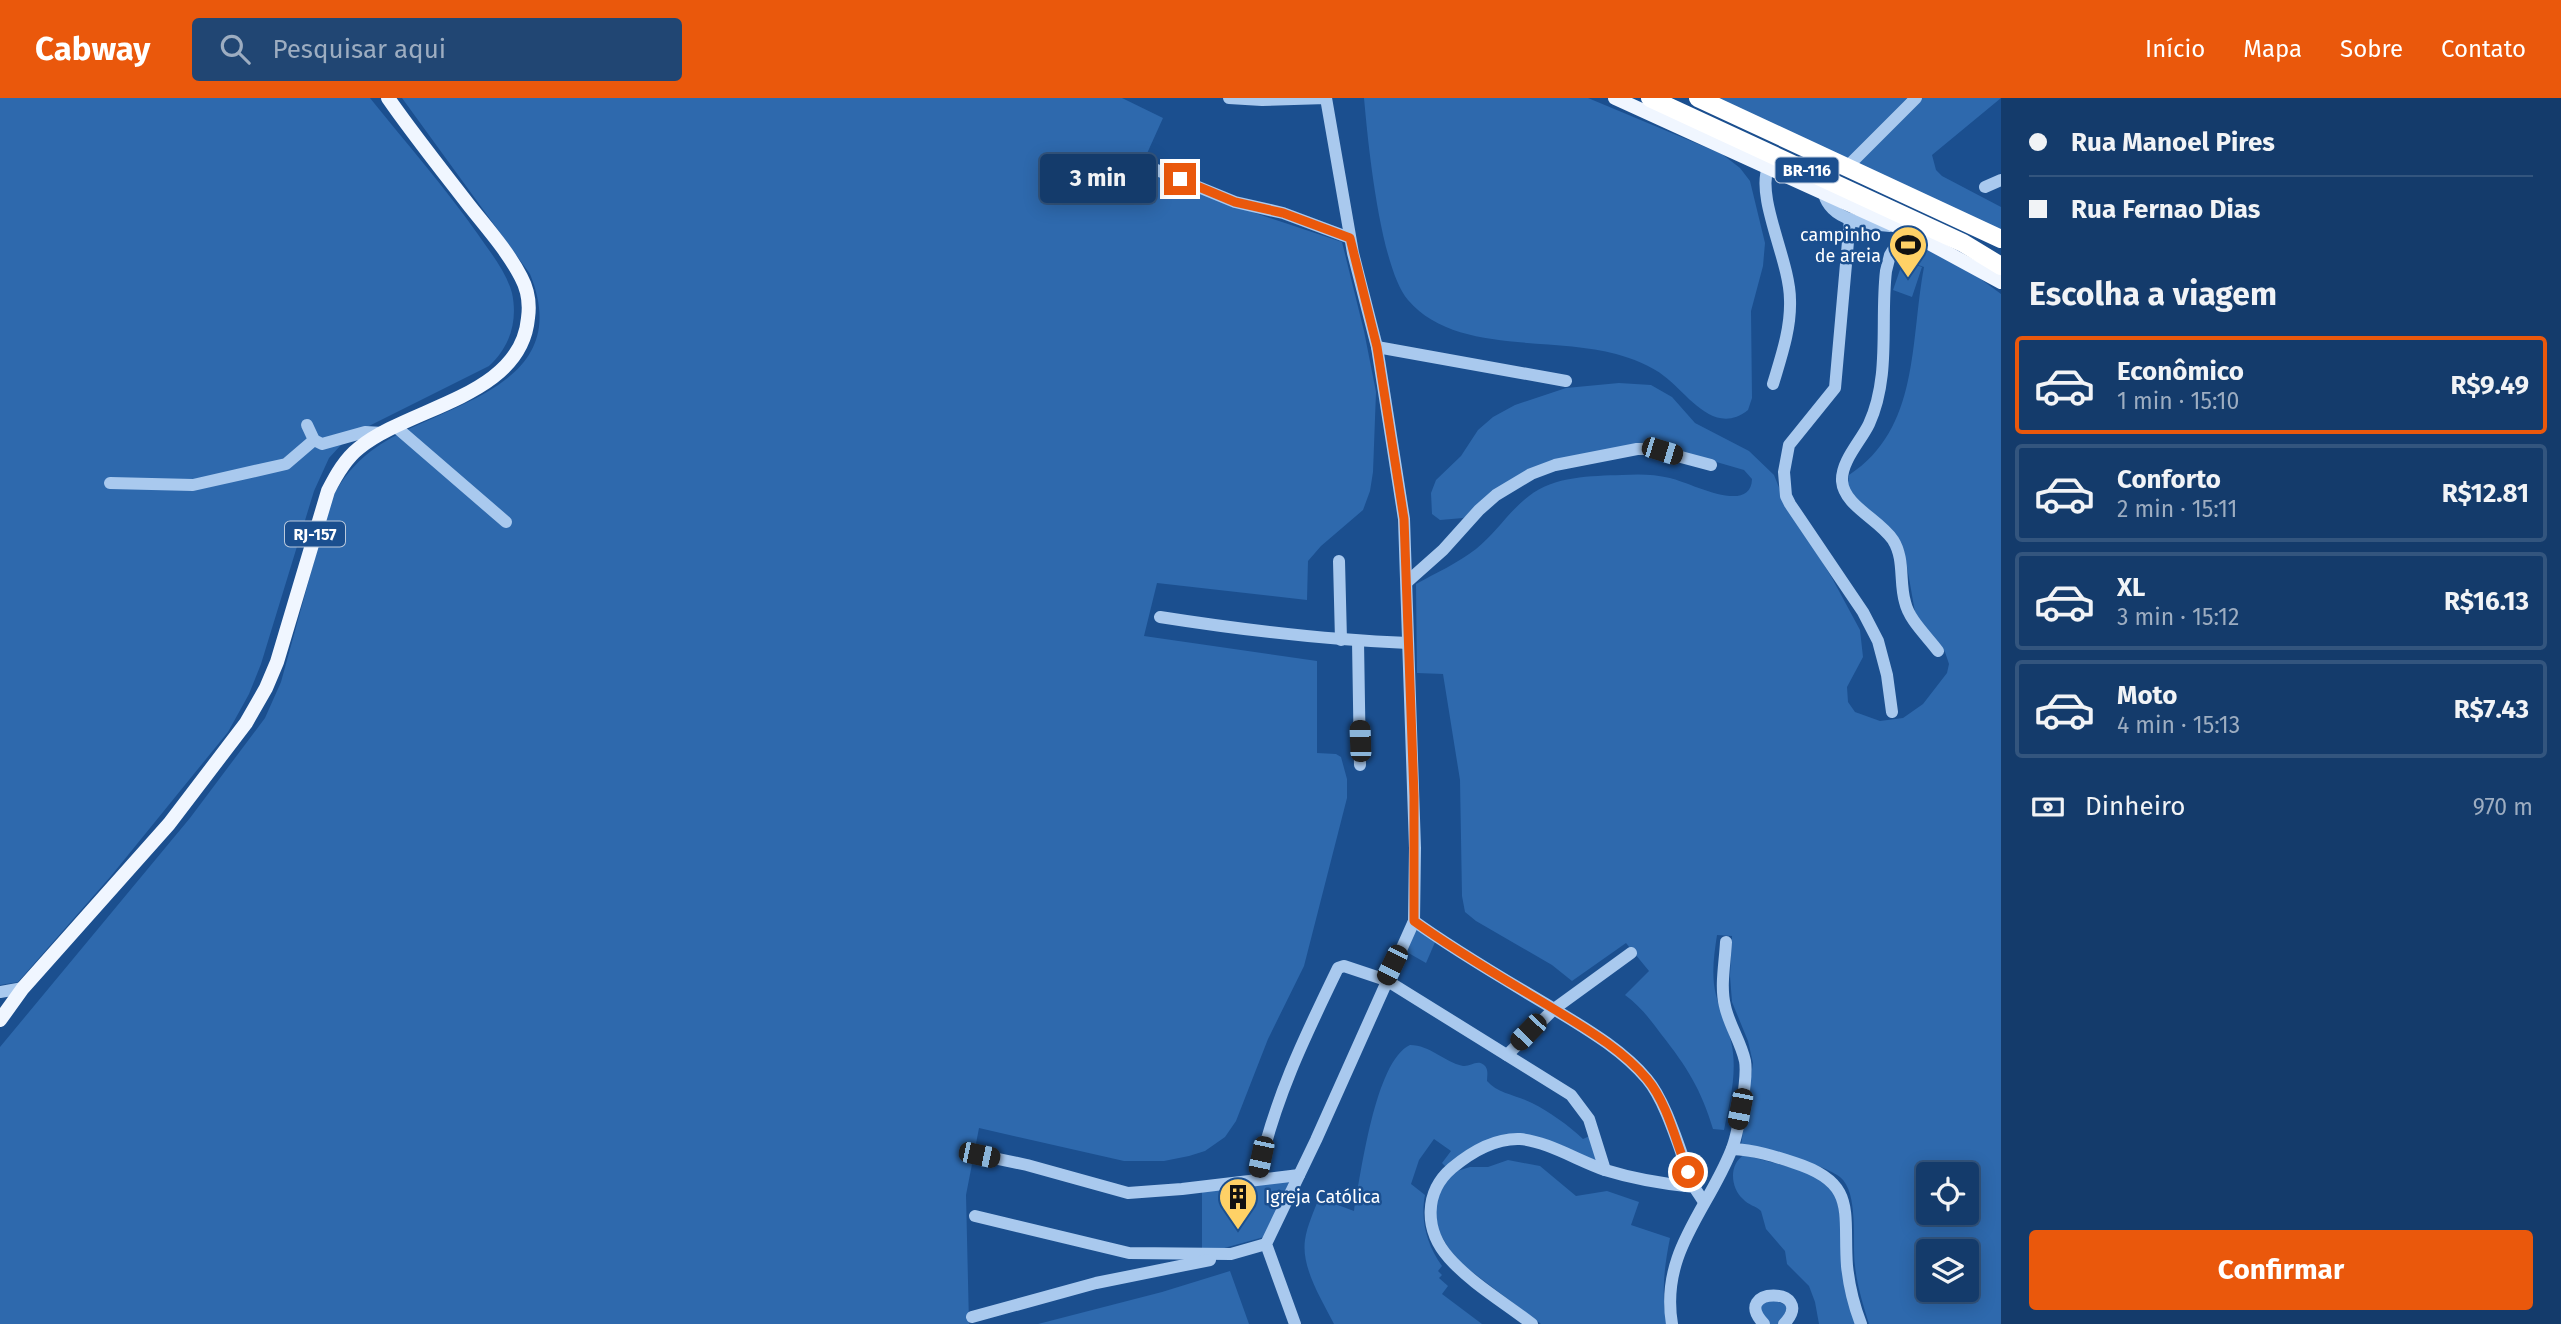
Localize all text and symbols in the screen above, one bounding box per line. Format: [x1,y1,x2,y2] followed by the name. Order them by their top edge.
[192,18,682,81] search box
[35,29,150,69] text: Cabway
[216,30,254,68] icon: search
[272,34,446,65] text: Pesquisar aqui
[2145,35,2205,63] text: Início
[2243,35,2302,63] text: Mapa
[2340,35,2403,63] text: Sobre
[2441,35,2526,63] text: Contato
[2071,127,2275,158] text: Rua Manoel Pires
[1040,154,1156,204] callout: 3 min
[1776,158,1839,183] road number: BR-116
[1164,163,1196,195] route end
[1070,164,1126,192] text: 3 min
[2071,194,2260,225] text: Rua Fernao Dias
[1800,224,1881,267] place label: campinho de areia
[1887,224,1929,279] sports icon: campinho de areia
[2029,275,2277,313] text: Escolha a viagem
[2033,354,2096,417] icon: car
[2117,356,2244,387] text: Econômico
[2450,370,2529,401] text: R$9.49
[2117,387,2239,415] text: 1 min · 15:10
[1639,435,1686,467] car
[2033,462,2096,525] icon: car
[2117,464,2221,495] text: Conforto
[2442,478,2529,509] text: R$12.81
[2117,495,2238,523] text: 2 min · 15:11
[285,522,345,546] road number: RJ-157
[2033,570,2096,633] icon: car
[2117,572,2145,603] text: XL
[2444,586,2529,617] text: R$16.13
[2117,603,2239,631] text: 3 min · 15:12
[2033,678,2096,741] icon: car
[2117,680,2177,711] text: Moto
[2454,694,2529,725] text: R$7.43
[2117,711,2240,739] text: 4 min · 15:13
[1349,720,1372,762] car
[2029,788,2067,826] icon: cash
[2085,791,2186,822] text: Dinheiro
[2473,793,2533,821] text: 970 m
[1374,942,1411,988] car
[1506,1010,1551,1054] car
[1726,1086,1755,1132] car
[1247,1134,1276,1180] car
[957,1140,1002,1170] car
[1672,1156,1704,1188] route start
[1916,1162,1979,1302] map controls
[1916,1162,1979,1225] button: locate
[1217,1176,1259,1231] building icon: Igreja Católica
[1265,1186,1381,1208] place label: Igreja Católica
[2029,1230,2533,1310] button: Confirmar
[1916,1239,1979,1302] button: layers

